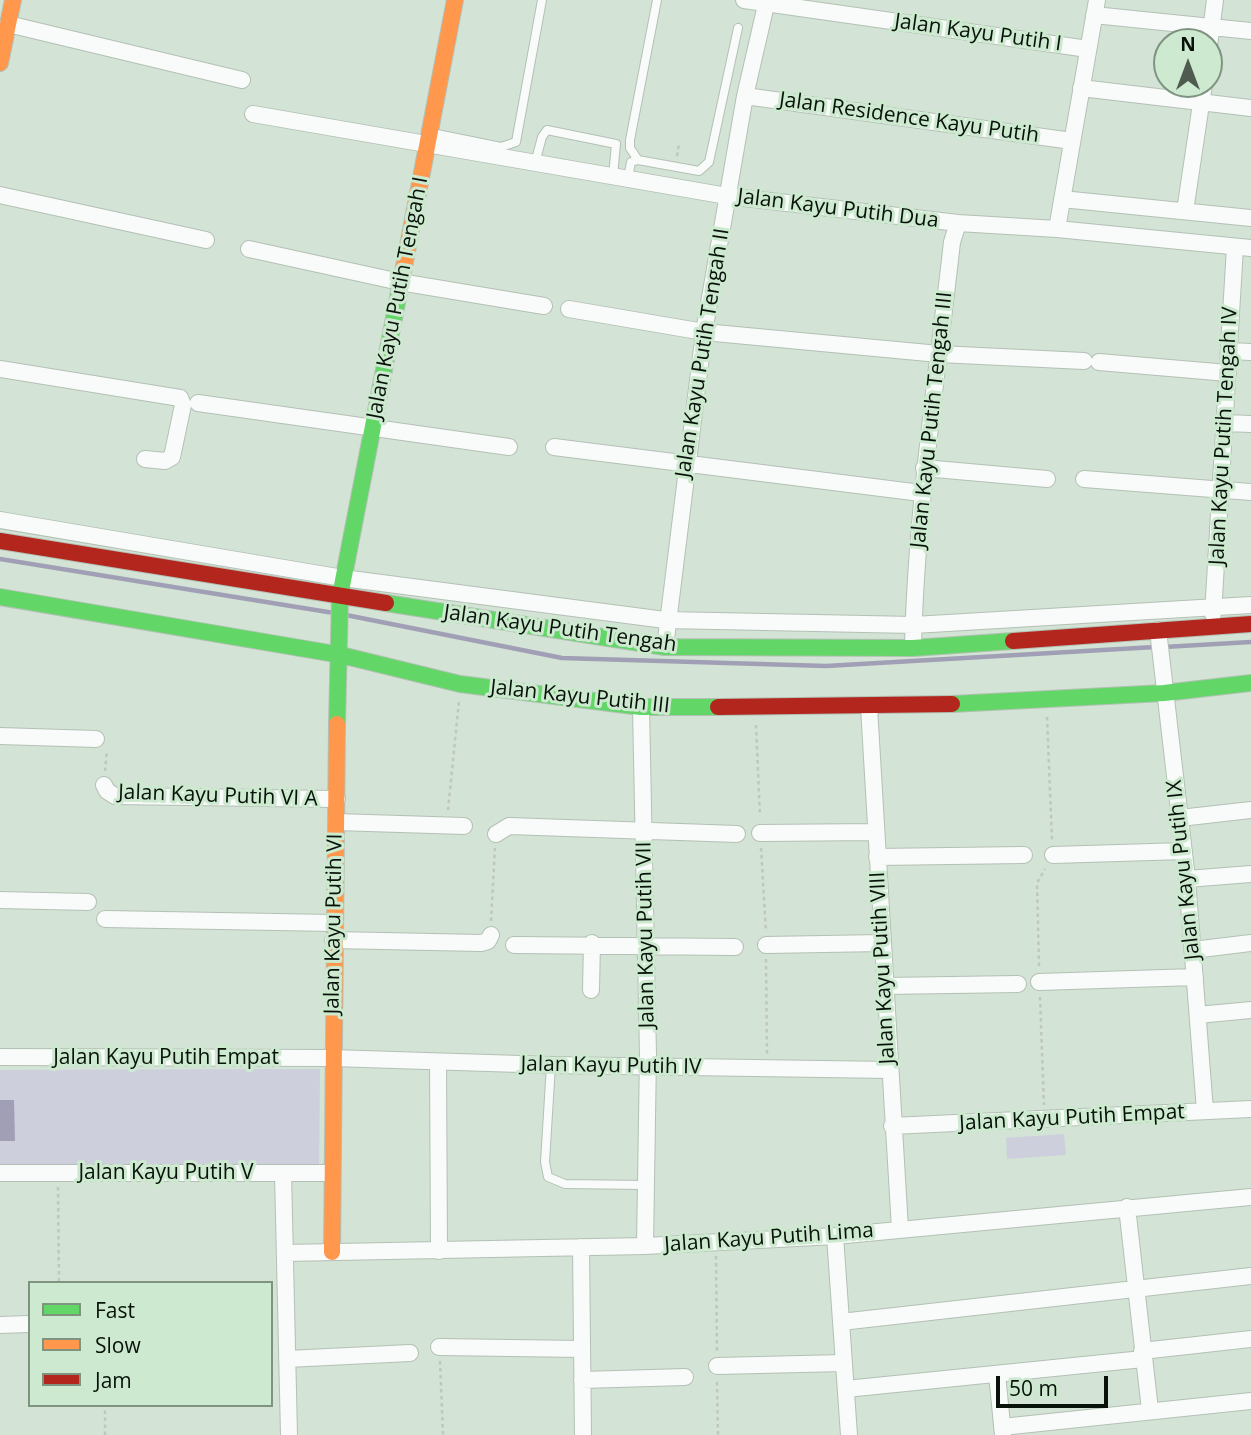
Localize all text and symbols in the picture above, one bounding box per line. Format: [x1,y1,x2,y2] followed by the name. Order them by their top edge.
[893,9,1063,57] street label: Jalan Kayu Putih I
[1153,28,1223,98] north arrow
[1180,31,1196,57] text: N
[777,87,1041,149] street label: Jalan Residence Kayu Putih
[362,175,434,421] street label: Jalan Kayu Putih Tengah I
[736,184,940,234] street label: Jalan Kayu Putih Dua
[671,227,735,479] street label: Jalan Kayu Putih Tengah II
[906,290,958,550] street label: Jalan Kayu Putih Tengah III
[1205,306,1243,566] street label: Jalan Kayu Putih Tengah IV
[442,600,678,658] street label: Jalan Kayu Putih Tengah
[489,675,671,719] street label: Jalan Kayu Putih III
[1162,779,1206,961] street label: Jalan Kayu Putih IX
[118,780,318,812] street label: Jalan Kayu Putih VI A
[320,833,348,1015] street label: Jalan Kayu Putih VI
[632,841,660,1029] street label: Jalan Kayu Putih VII
[865,871,901,1065] street label: Jalan Kayu Putih VIII
[53,1045,279,1071] street label: Jalan Kayu Putih Empat
[520,1052,702,1080] street label: Jalan Kayu Putih IV
[959,1100,1185,1136] street label: Jalan Kayu Putih Empat
[78,1160,254,1186] street label: Jalan Kayu Putih V
[663,1218,875,1258] street label: Jalan Kayu Putih Lima
[28,1281,273,1407] legend
[95,1296,135,1324] text: Fast
[95,1331,141,1359] text: Slow
[999,1362,1111,1406] scale bar
[95,1366,132,1394] text: Jam
[1009,1374,1058,1402] text: 50 m

